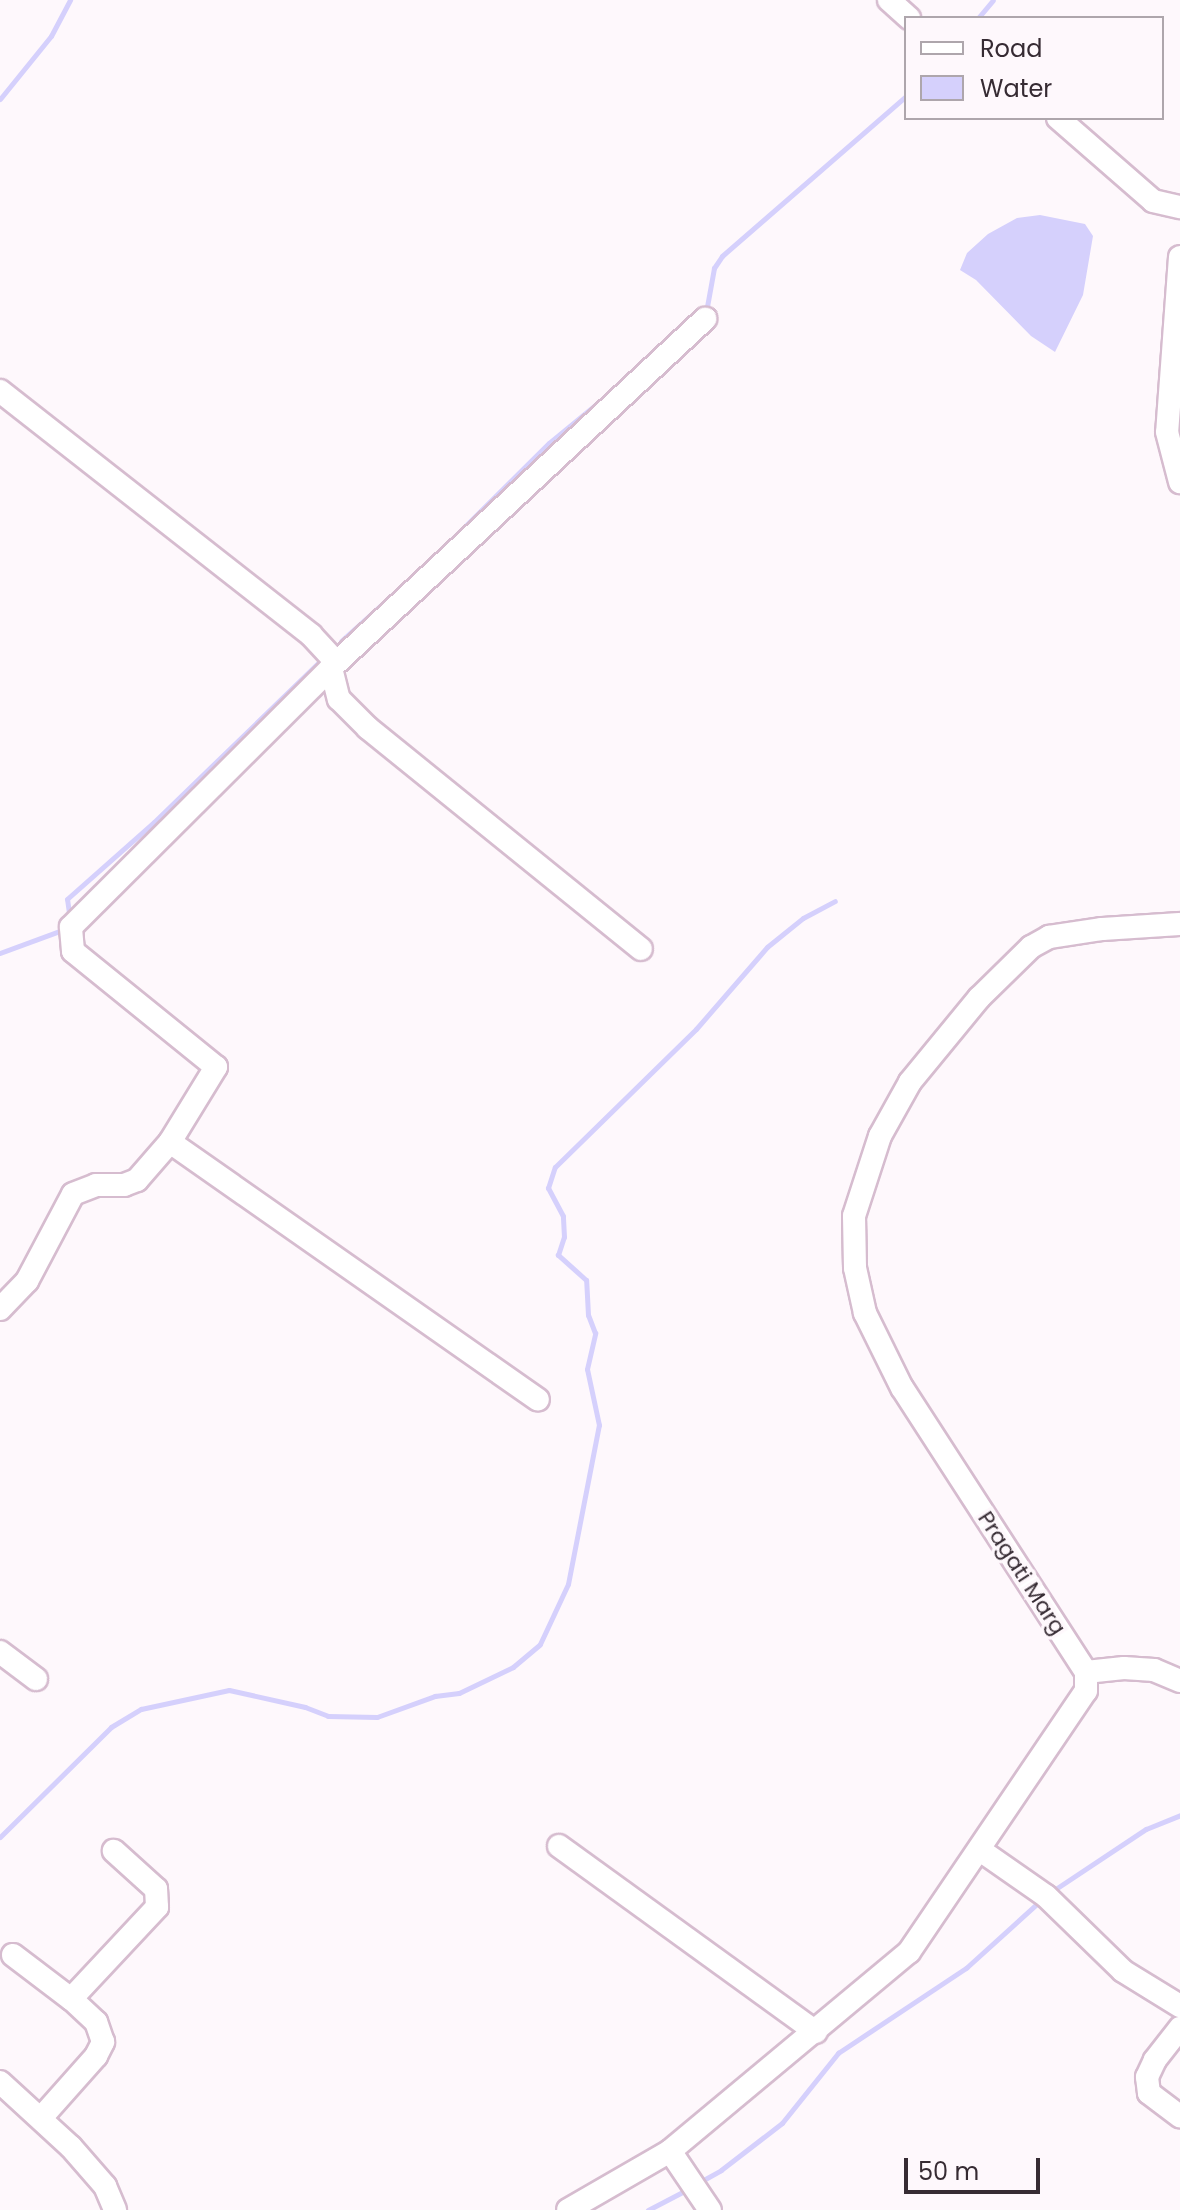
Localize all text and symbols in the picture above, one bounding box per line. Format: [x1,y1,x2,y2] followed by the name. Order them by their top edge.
[904,16,1164,120] legend
[980,32,1042,65] text: Road
[980,72,1052,105] text: Water
[972,1506,1072,1640] street label: Pragati Marg
[908,2142,1044,2192] scale bar
[918,2155,979,2188] text: 50 m

